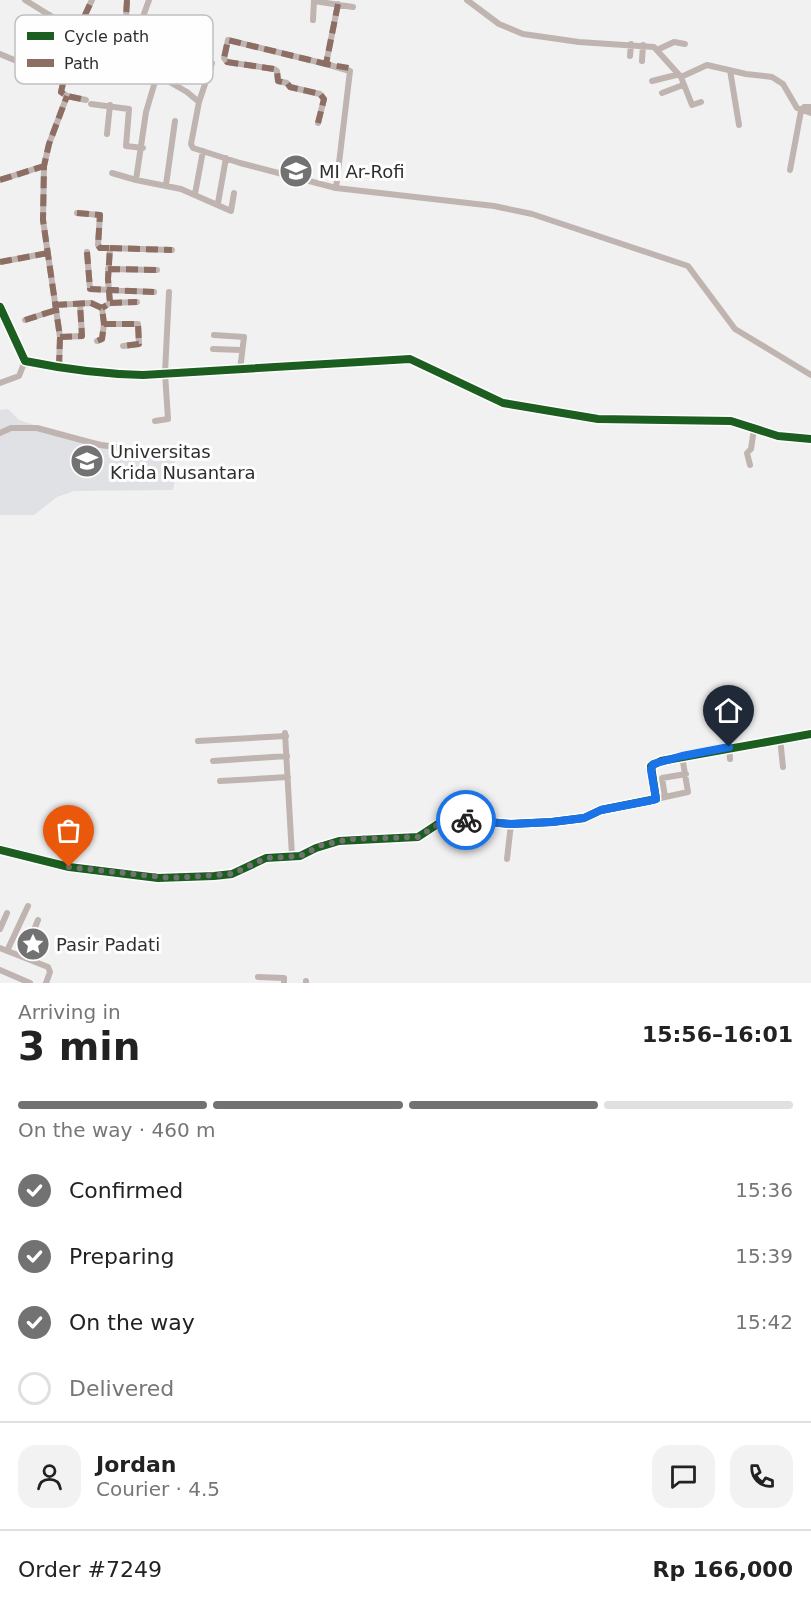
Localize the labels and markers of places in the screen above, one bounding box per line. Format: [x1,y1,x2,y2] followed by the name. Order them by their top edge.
[278,153,314,189] school or university icon: MI Ar-Rofi
[319,161,405,182] place label: MI Ar-Rofi
[110,441,256,483] place label: Universitas Krida Nusantara
[69,443,105,479] school or university icon: Universitas Krida Nusantara
[703,685,754,747] pin
[43,805,94,867] pin
[15,926,51,962] place icon: Pasir Padati
[56,934,160,955] place label: Pasir Padati

